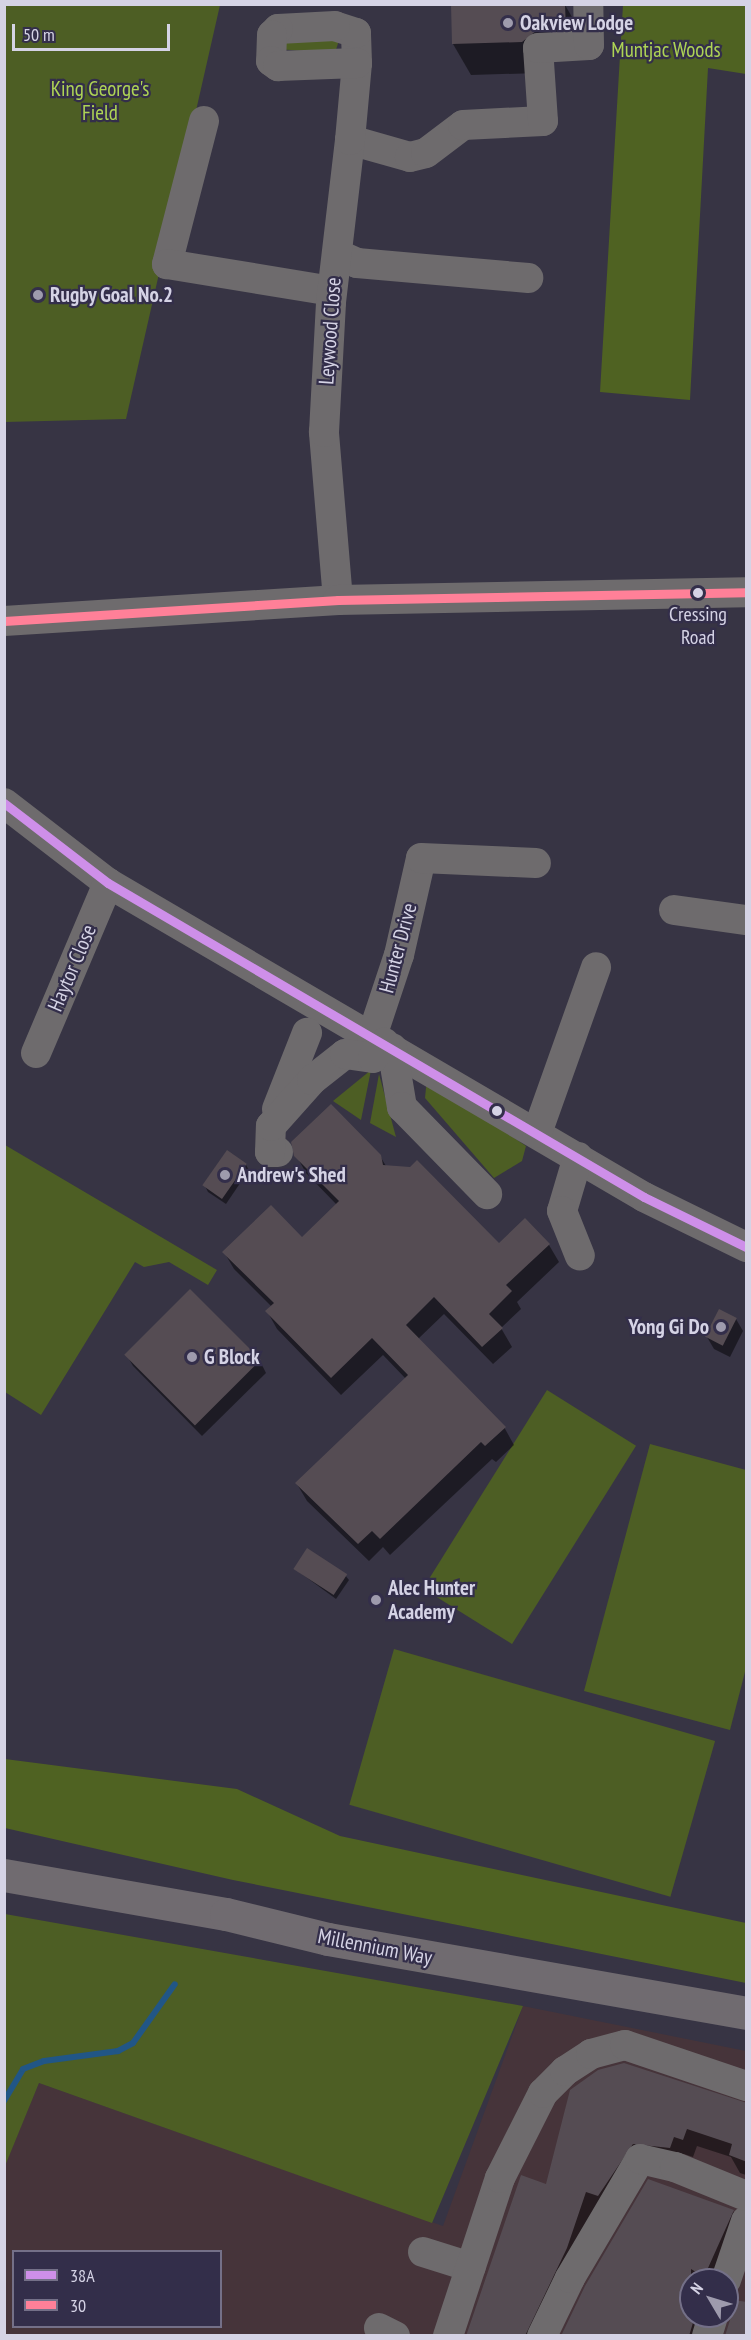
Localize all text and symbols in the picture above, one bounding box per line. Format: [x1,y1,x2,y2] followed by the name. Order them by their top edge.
[520,10,634,36] place label: Oakview Lodge
[15,12,172,50] scale bar
[501,16,515,30] marker: Oakview Lodge
[23,23,55,46] text: 50 m
[611,37,721,63] park label: Muntjac Woods
[51,76,149,126] park label: King George's Field
[314,277,346,385] street label: Leywood Close
[50,282,174,308] place label: Rugby Goal No.2
[31,288,45,302] marker: Rugby Goal No.2
[692,587,704,599] marker: Cressing Road
[669,602,727,649] place label: Cressing Road
[374,900,422,996] street label: Hunter Drive
[42,921,102,1015] street label: Haytor Close
[491,1105,503,1117] unlabelled marker
[237,1162,346,1188] place label: Andrew's Shed
[218,1168,232,1182] marker: Andrew's Shed
[628,1314,709,1340] place label: Yong Gi Do
[714,1320,728,1334] marker: Yong Gi Do
[204,1344,260,1370] place label: G Block
[185,1350,199,1364] marker: G Block
[388,1575,476,1625] place label: Alec Hunter Academy
[369,1593,383,1607] marker: Alec Hunter Academy
[316,1924,434,1970] street label: Millennium Way
[12,2250,222,2328] legend
[70,2264,95,2287] text: 38A
[679,2268,739,2328] north arrow
[686,2279,707,2298] text: N
[70,2294,86,2317] text: 30

